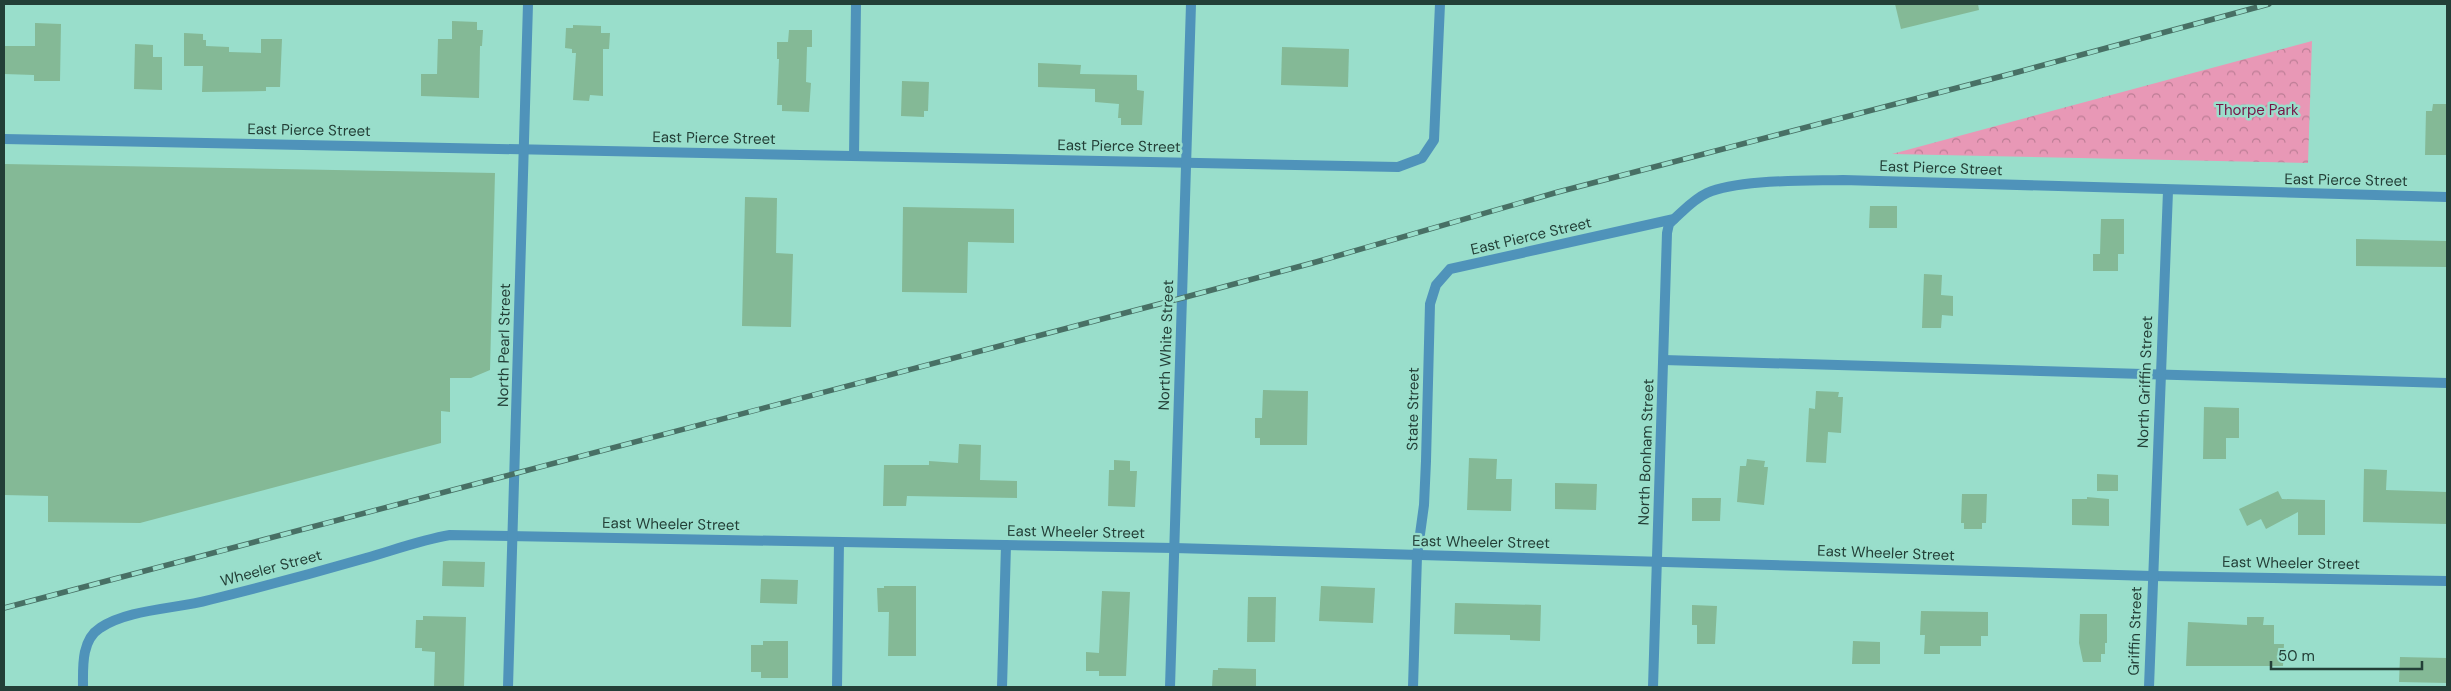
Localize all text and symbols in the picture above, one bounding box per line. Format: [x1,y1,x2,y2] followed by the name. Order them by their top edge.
[2215,100,2299,120] park label: Thorpe Park
[247,119,371,141] street label: East Pierce Street
[652,127,776,149] street label: East Pierce Street
[1057,135,1181,157] street label: East Pierce Street
[1879,156,2003,180] street label: East Pierce Street
[2284,169,2408,191] street label: East Pierce Street
[1469,212,1593,260] street label: East Pierce Street
[1154,279,1178,411] street label: North White Street
[493,283,515,407] street label: North Pearl Street
[2133,315,2157,449] street label: North Griffin Street
[1402,367,1424,451] street label: State Street
[1633,378,1659,526] street label: North Bonham Street
[602,513,740,535] street label: East Wheeler Street
[1007,521,1145,543] street label: East Wheeler Street
[1412,531,1550,553] street label: East Wheeler Street
[1817,541,1955,565] street label: East Wheeler Street
[218,545,324,591] street label: Wheeler Street
[2222,552,2360,574] street label: East Wheeler Street
[2123,586,2147,676] street label: Griffin Street
[2271,638,2422,670] scale bar
[2278,646,2315,666] text: 50 m

